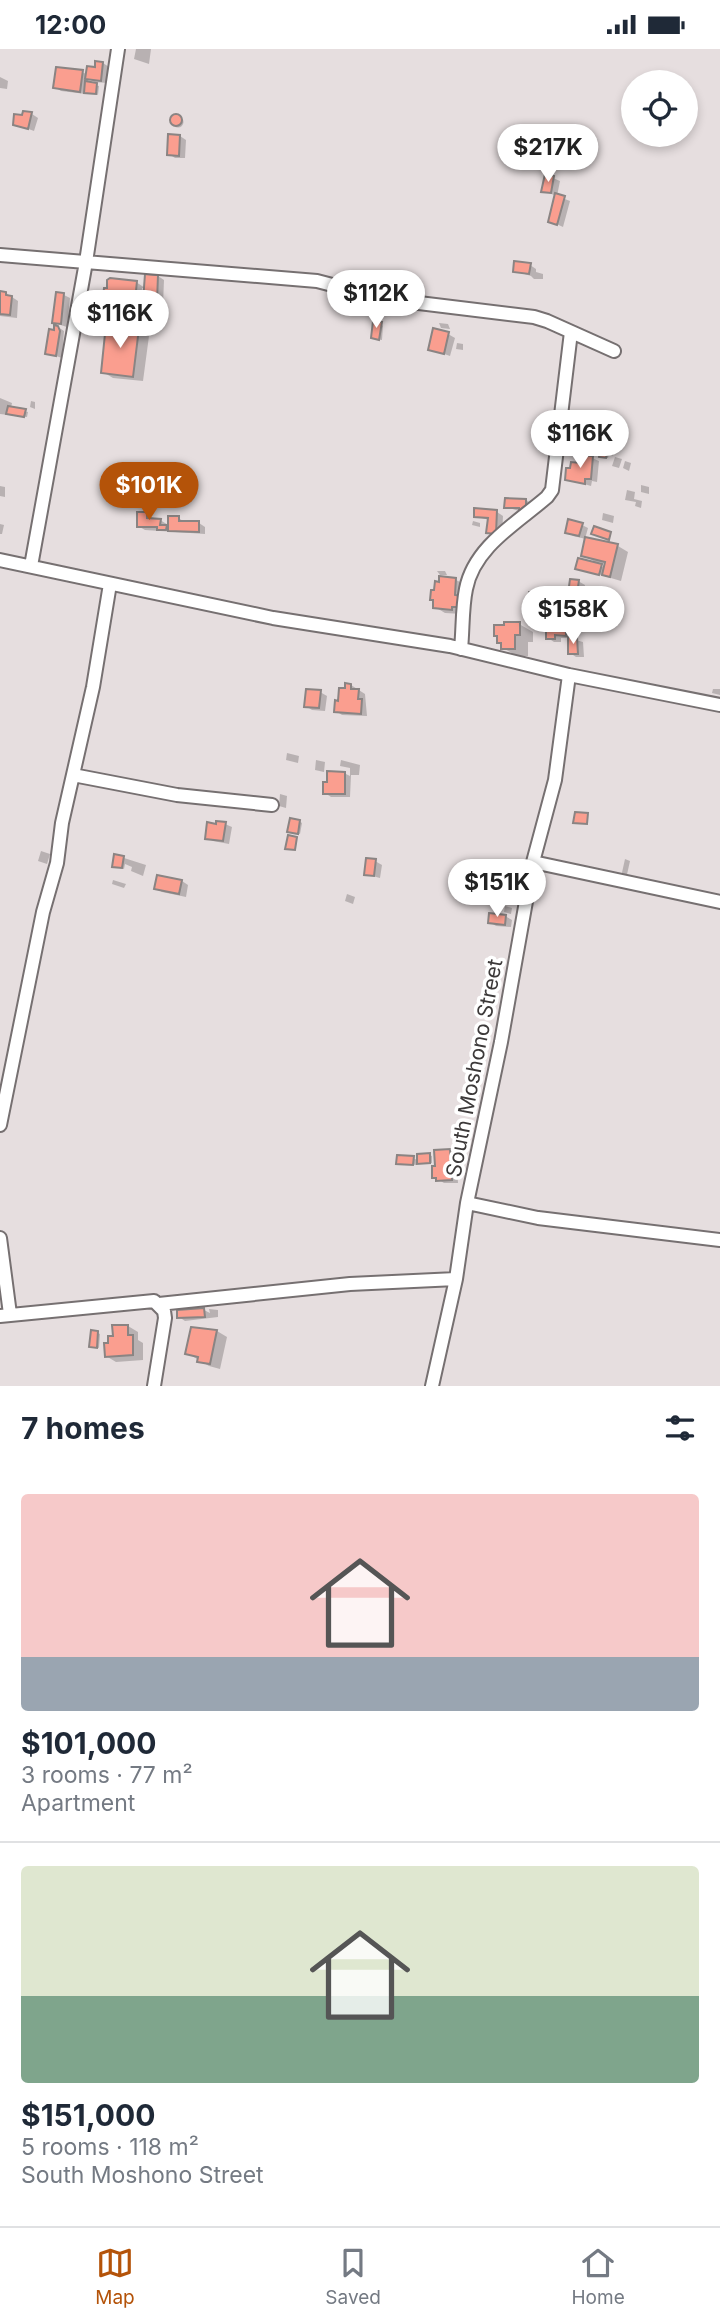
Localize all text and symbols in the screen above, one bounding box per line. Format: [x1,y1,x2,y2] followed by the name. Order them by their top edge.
[35,9,106,40] text: 12:00
[621,70,698,147] map controls
[621,70,698,147] button: locate
[499,125,597,184] pin: $217K
[513,133,583,161] text: $217K
[327,271,425,330] pin: $112K
[343,279,409,307] text: $112K
[71,291,169,350] pin: $116K
[87,299,153,327] text: $116K
[531,411,629,470] pin: $116K
[547,419,613,447] text: $116K
[100,463,198,522] pin: $101K
[116,471,182,499] text: $101K
[524,587,622,646] pin: $158K
[537,595,609,623] text: $158K
[448,859,546,919] pin: $151K
[464,868,530,896] text: $151K
[441,957,507,1179] street label: South Moshono Street
[661,1409,699,1447] icon: filters
[21,1410,145,1446] text: 7 homes
[297,1540,423,1666] icon: home
[21,1725,157,1761] text: $101,000
[21,1761,193,1789] text: 3 rooms · 77 m²
[21,1789,135,1817] text: Apartment
[297,1912,423,2038] icon: home
[21,2097,156,2133] text: $151,000
[21,2133,199,2161] text: 5 rooms · 118 m²
[21,2161,264,2189] text: South Moshono Street
[95,2244,135,2309] tab: Map
[325,2244,381,2309] tab: Saved
[571,2244,625,2309] tab: Home

